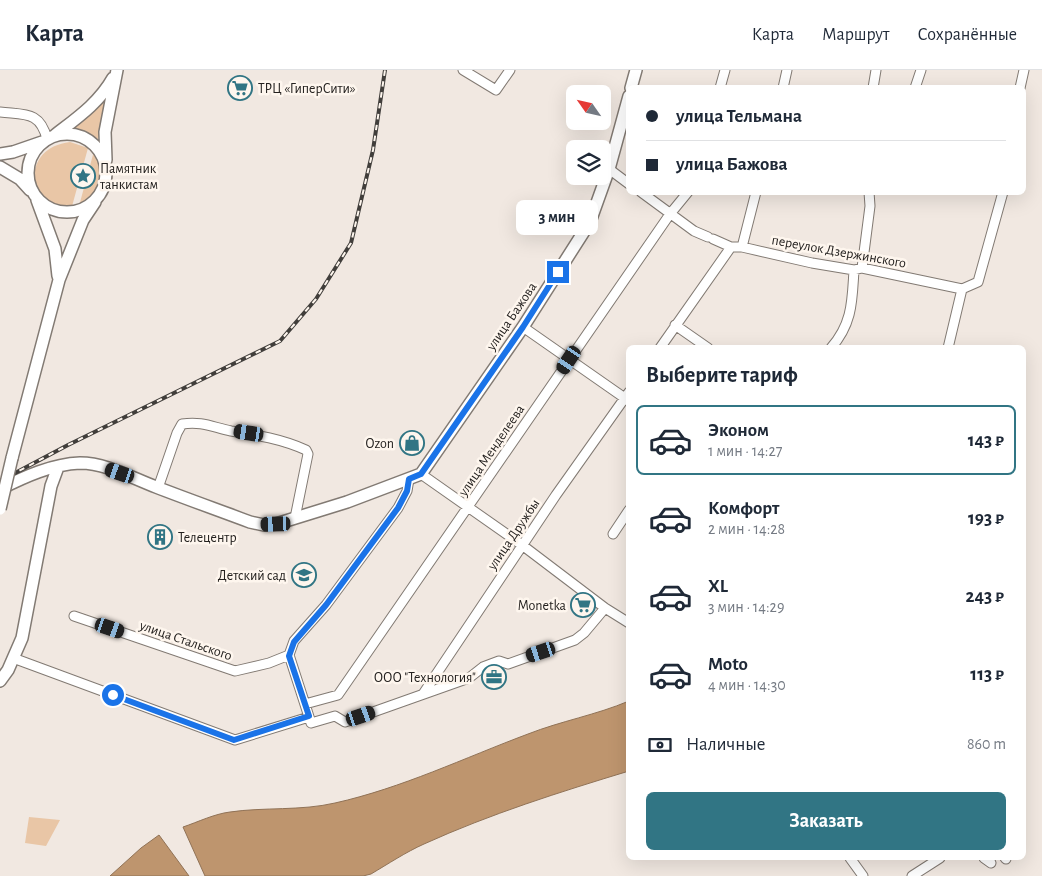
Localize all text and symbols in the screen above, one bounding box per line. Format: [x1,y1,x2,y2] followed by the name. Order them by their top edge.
[25,22,84,46] text: Карта
[752,26,794,44] text: Карта
[822,26,890,44] text: Маршрут
[918,26,1017,44] text: Сохранённые
[227,75,253,101] supermarket icon: ТРЦ «ГиперСити»
[258,82,355,96] place label: ТРЦ «ГиперСити»
[566,85,611,130] north arrow
[566,85,611,185] map controls
[676,107,802,126] text: улица Тельмана
[566,140,611,185] button: layers
[676,155,787,174] text: улица Бажова
[99,162,158,192] place label: Памятник танкистам
[70,163,96,189] place icon: Памятник танкистам
[517,200,599,234] callout: 3 мин
[539,209,575,225] text: 3 мин
[770,233,907,271] street label: переулок Дзержинского
[547,261,569,283] route end
[484,280,540,354] street label: улица Бажова
[554,343,583,377] car
[646,364,798,386] text: Выберите тариф
[456,402,528,499] street label: улица Менделеева
[648,418,693,463] icon: car
[708,421,769,440] text: Эконом
[233,423,264,443] car
[399,430,425,456] shop icon: Ozon
[968,431,1004,450] text: 143 ₽
[366,437,394,451] place label: Ozon
[708,443,782,459] text: 1 мин · 14:27
[103,461,136,485] car
[648,496,693,541] icon: car
[484,497,543,573] street label: улица Дружбы
[708,499,779,518] text: Комфорт
[968,509,1004,528] text: 193 ₽
[260,516,291,532] car
[708,521,785,537] text: 2 мин · 14:28
[147,524,173,550] building icon: Телецентр
[178,531,237,545] place label: Телецентр
[291,562,317,588] school or university icon: Детский сад
[218,569,286,583] place label: Детский сад
[648,574,693,619] icon: car
[708,577,728,596] text: XL
[966,587,1004,606] text: 243 ₽
[570,592,596,618] supermarket icon: Monetka
[518,599,567,613] place label: Monetka
[708,599,784,615] text: 3 мин · 14:29
[93,616,126,640] car
[137,618,234,663] street label: улица Стальского
[524,640,557,664] car
[648,652,693,697] icon: car
[708,655,748,674] text: Moto
[481,664,507,690] office icon: ООО "Технология"
[970,665,1004,684] text: 113 ₽
[374,671,476,685] place label: ООО "Технология"
[708,677,786,693] text: 4 мин · 14:30
[102,684,124,706] route start
[344,704,377,728] car
[646,731,674,759] icon: cash
[686,735,766,754] text: Наличные
[967,736,1006,752] text: 860 m
[646,792,1006,850] button: Заказать

